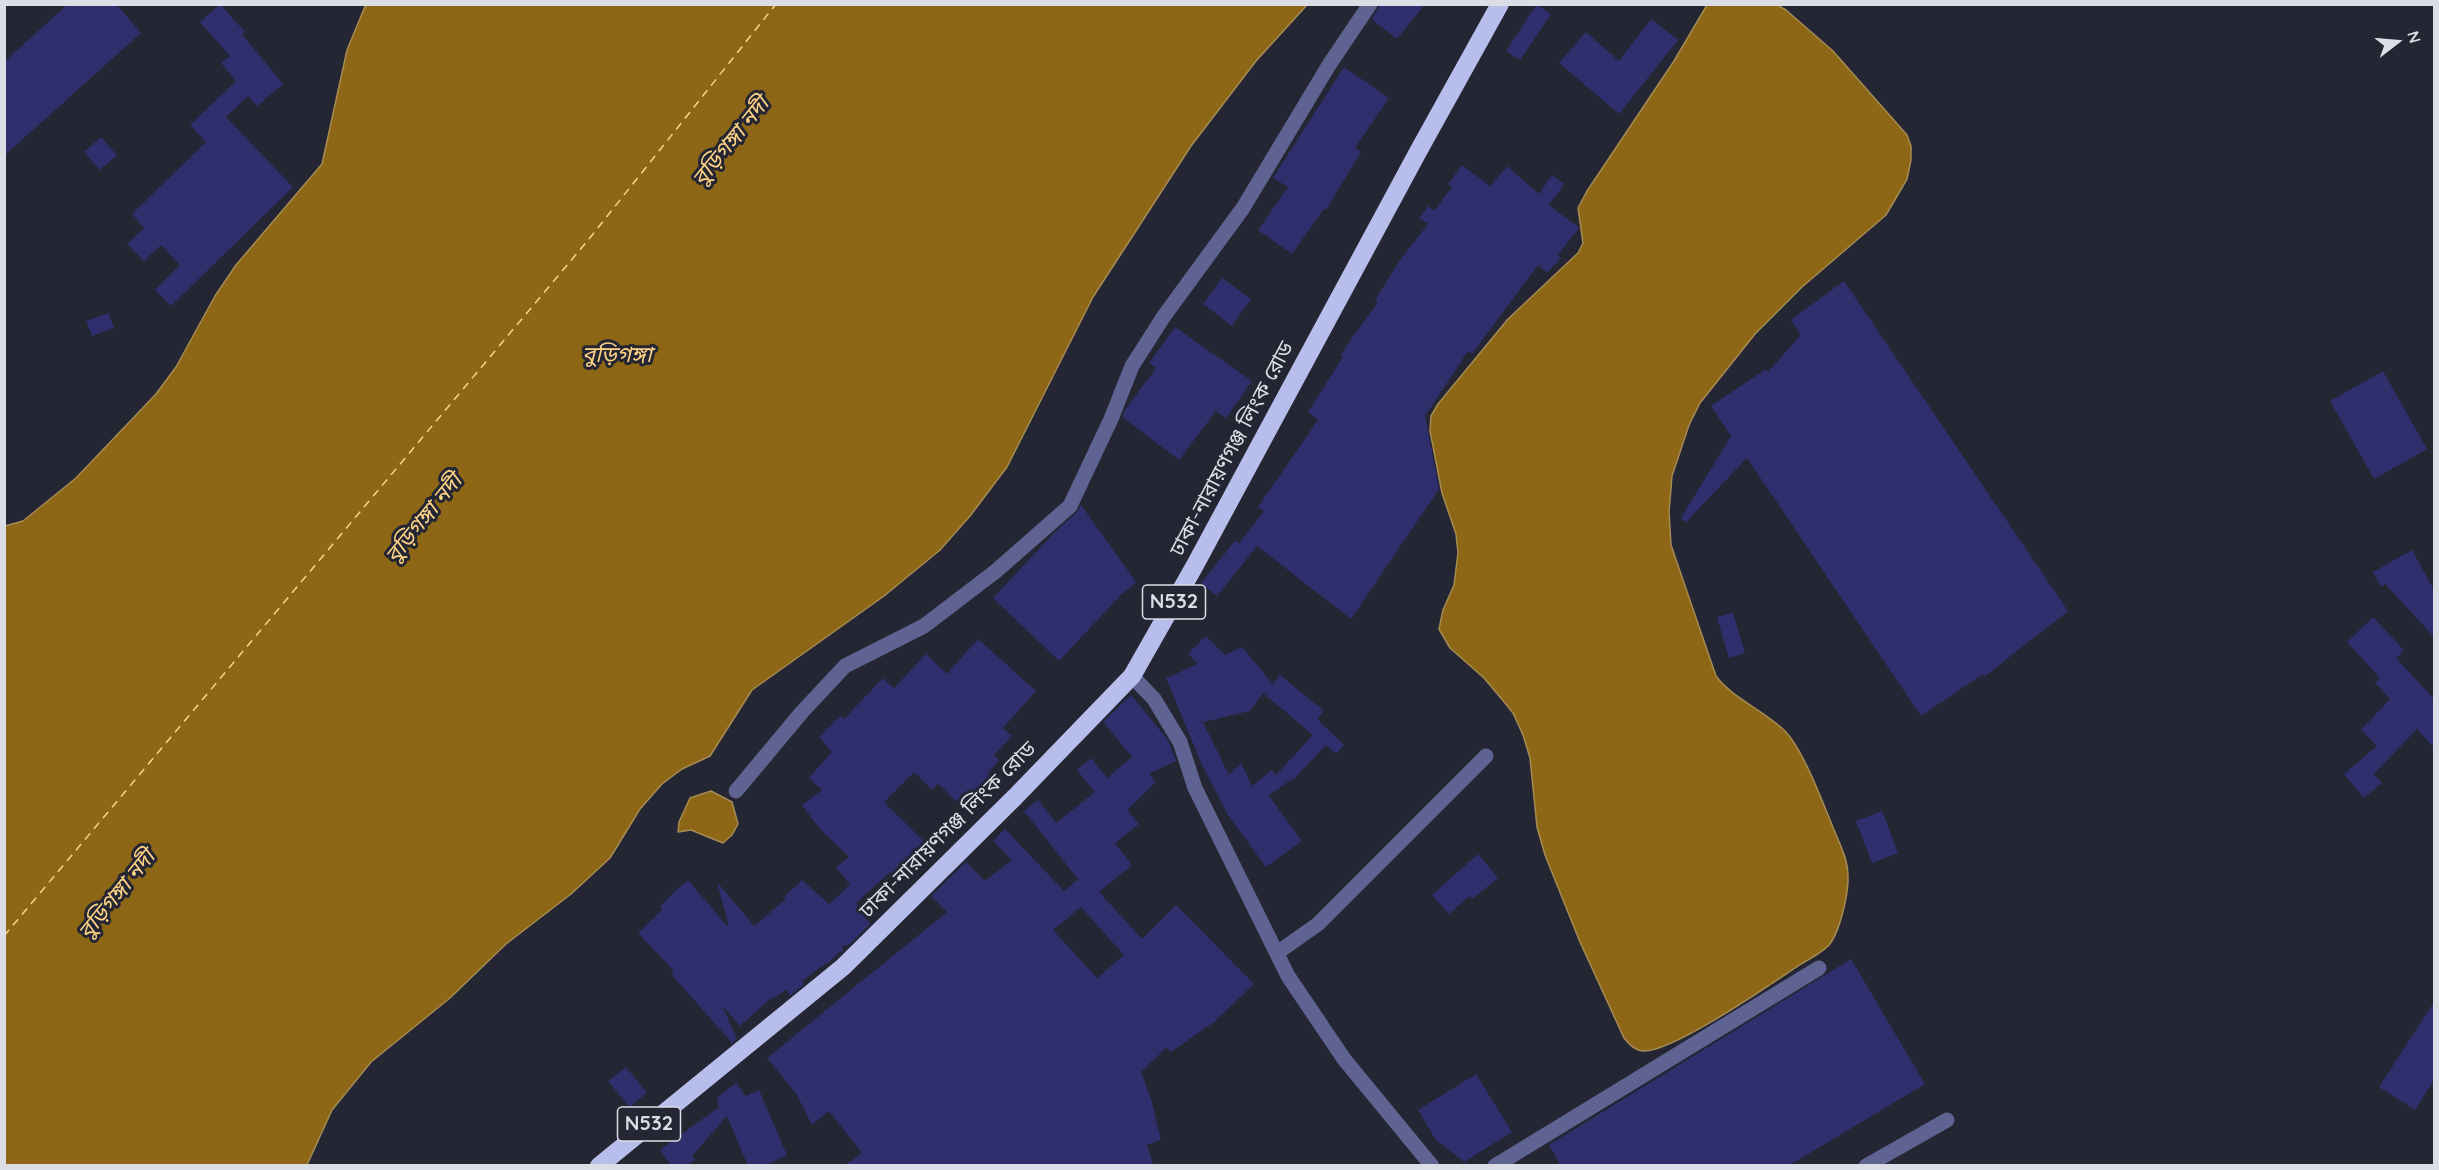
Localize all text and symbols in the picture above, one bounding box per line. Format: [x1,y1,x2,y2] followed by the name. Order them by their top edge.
[2367,12,2427,72] north arrow
[2403,29,2426,45] text: N
[687,92,775,192] water label: বুড়িগঙ্গা নদী
[1165,338,1299,560] street label: ঢাকা-নারায়ণগঞ্জ লিংক রোড
[582,342,652,368] water label: বুড়িগঙ্গা
[380,469,468,569] water label: বুড়িগঙ্গা নদী
[1142,585,1206,619] road number: N532
[855,737,1041,923] street label: ঢাকা-নারায়ণগঞ্জ লিংক রোড
[73,845,161,945] water label: বুড়িগঙ্গা নদী
[618,1107,680,1141] road number: N532

